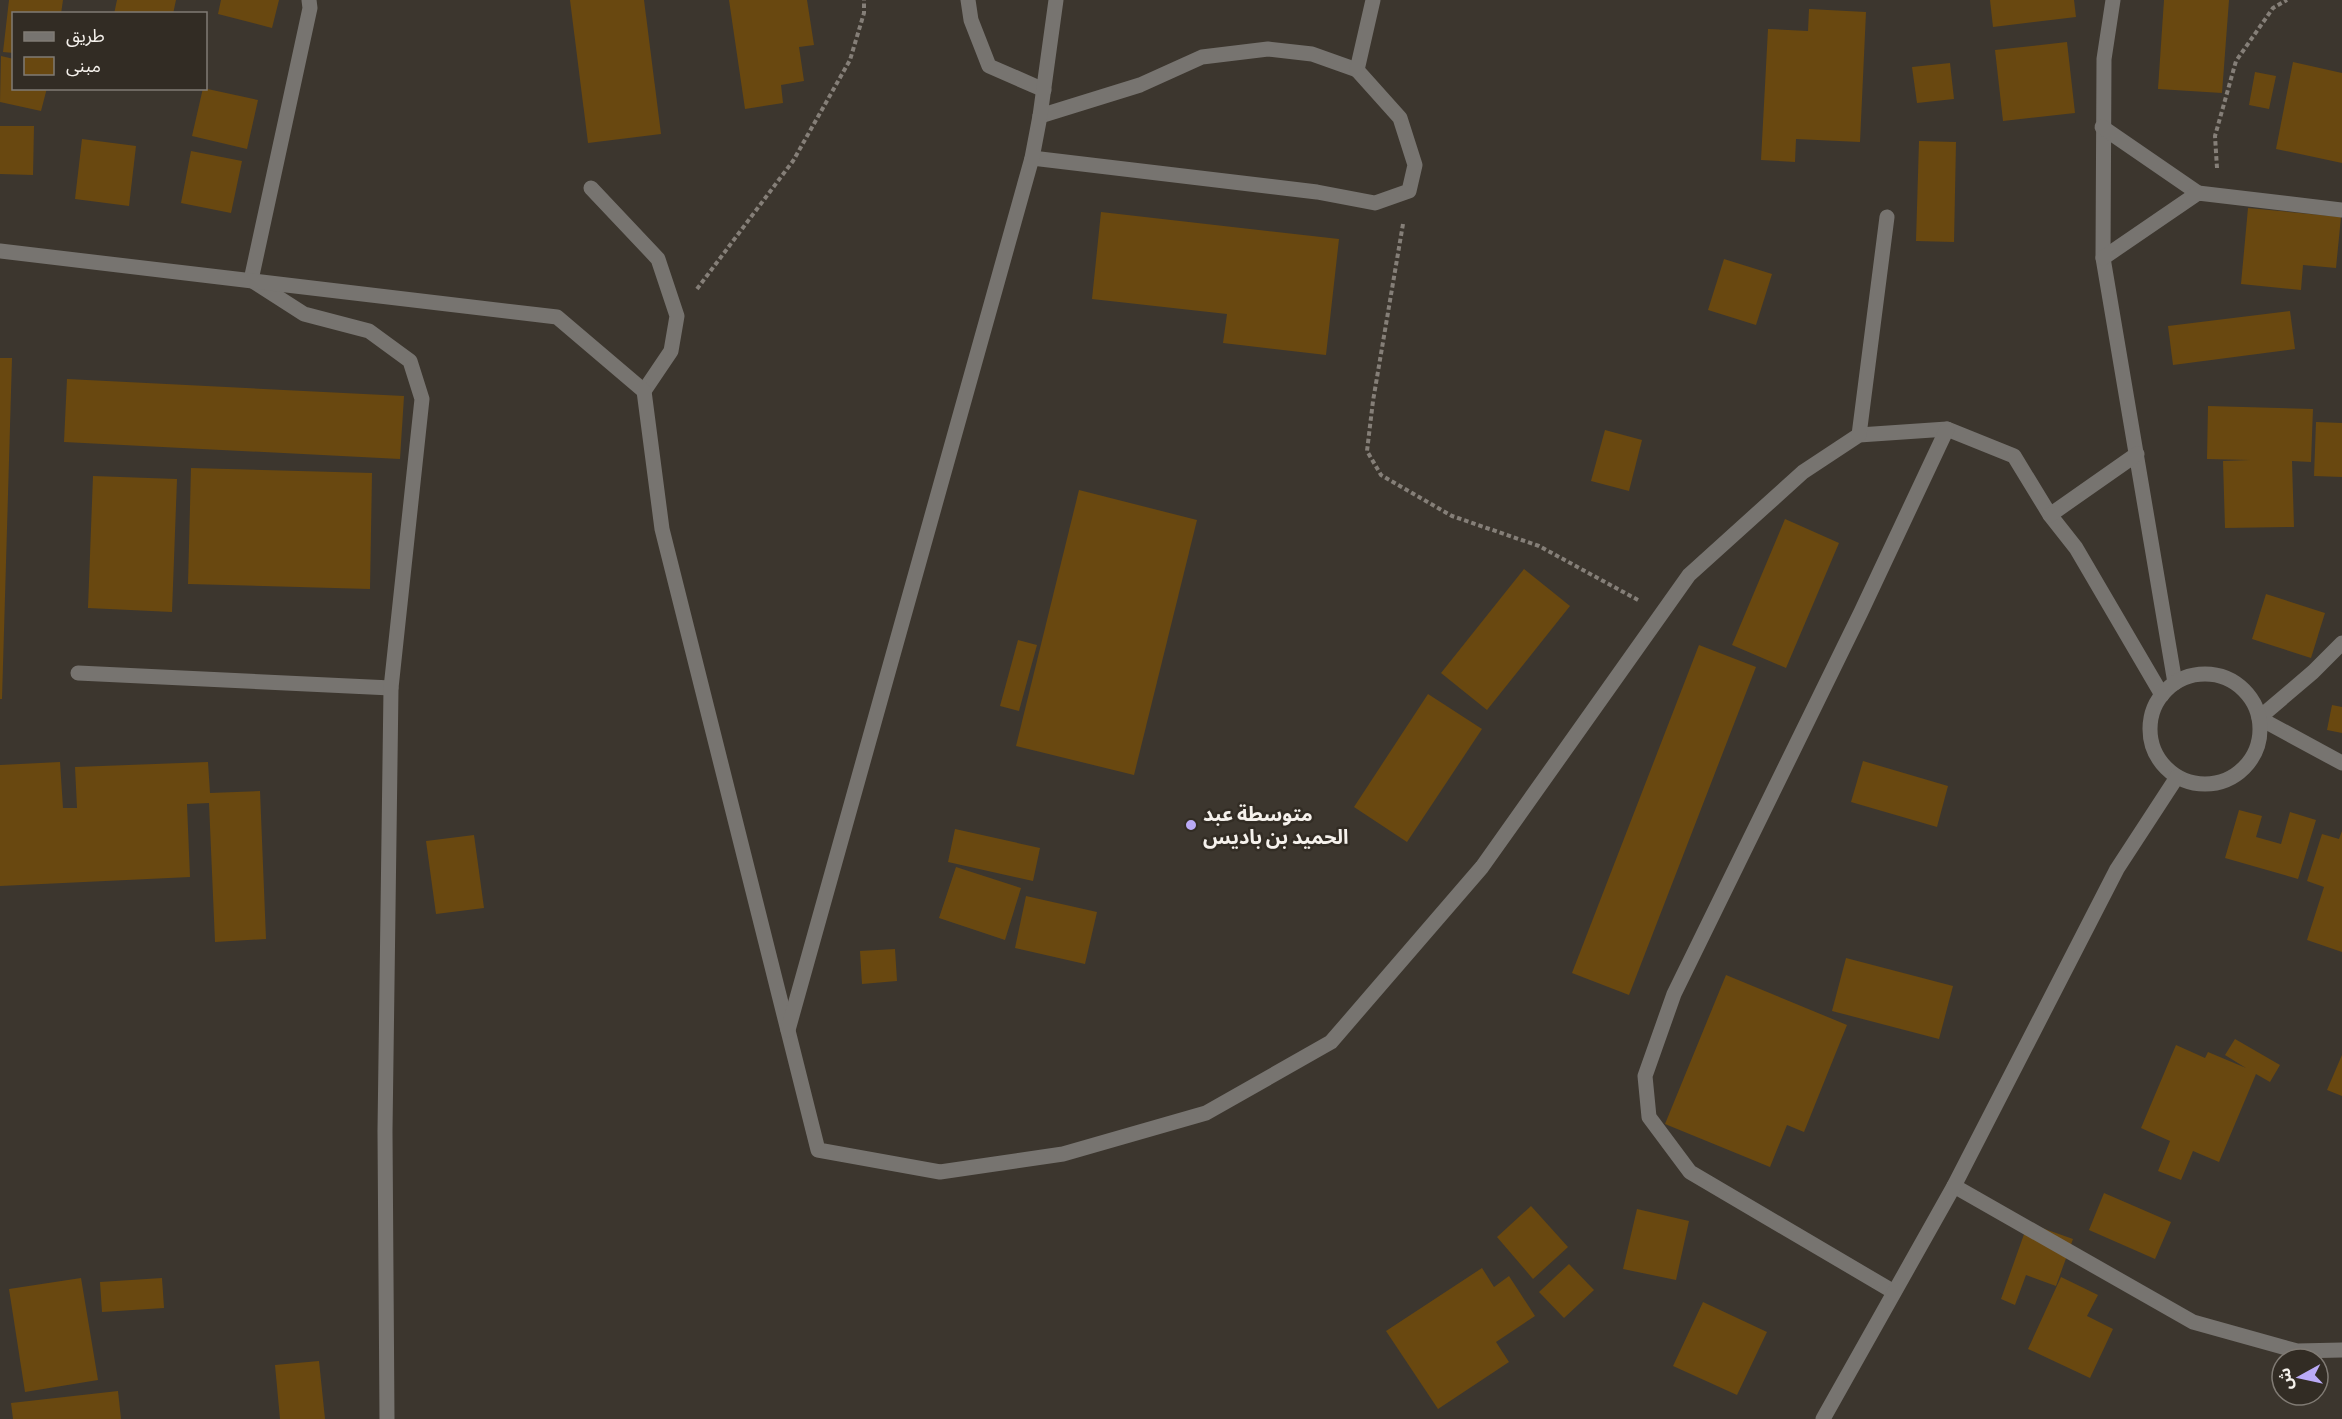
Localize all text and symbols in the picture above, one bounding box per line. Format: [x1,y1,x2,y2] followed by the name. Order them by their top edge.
[12,12,207,90] legend
[66,25,105,47] text: طريق
[66,55,101,77] text: مبنى
[1203,802,1348,849] place label: متوسطة عبد الحميد بن باديس
[1184,818,1198,832] marker: متوسطة عبد الحميد بن باديس
[2270,1347,2330,1407] north arrow
[2275,1367,2297,1391] text: ش

